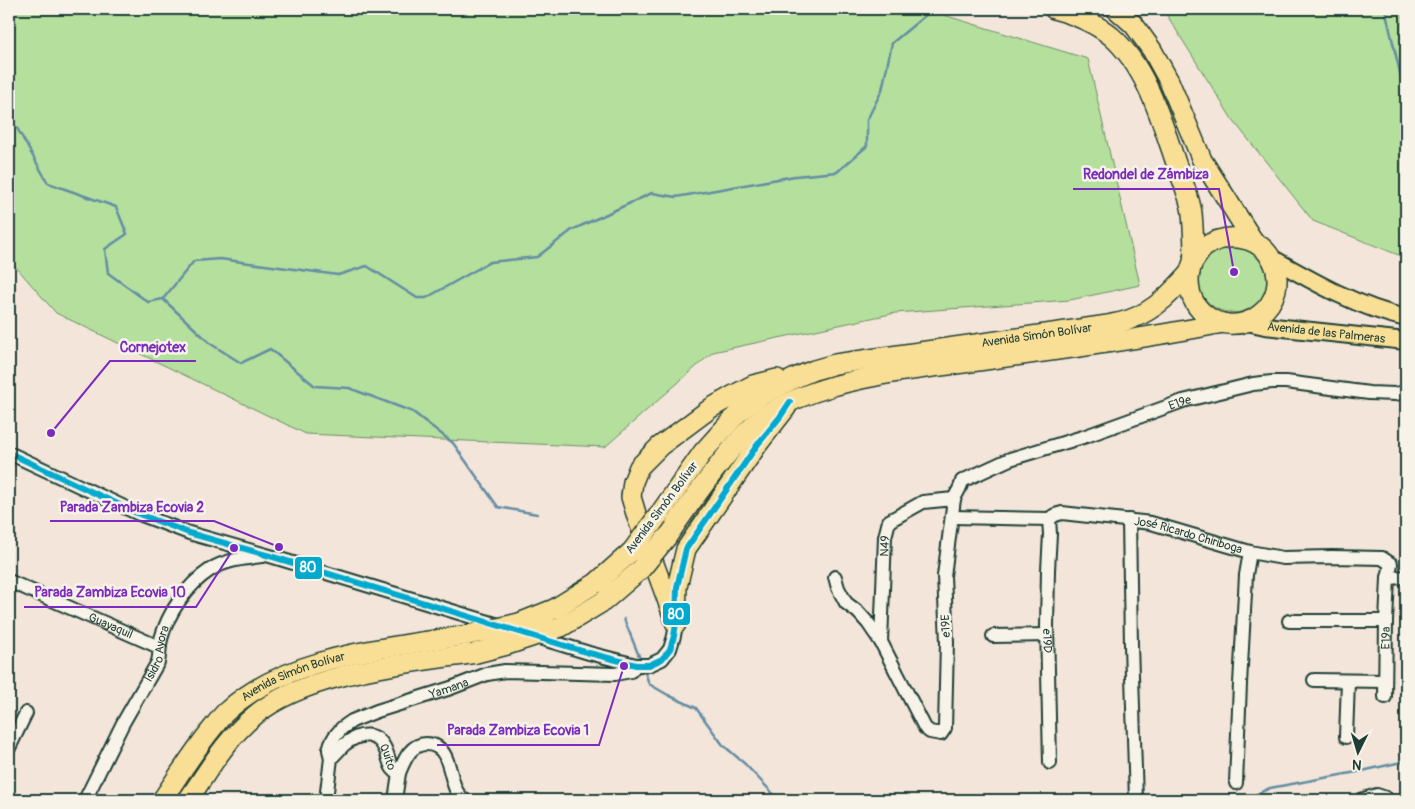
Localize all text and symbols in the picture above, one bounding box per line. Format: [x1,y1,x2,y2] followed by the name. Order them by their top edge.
[1073,160,1219,189] callout: Redondel de Zámbiza
[1083,166,1209,183] text: Redondel de Zámbiza
[1266,319,1387,346] street label: Avenida de las Palmeras
[980,320,1094,350] street label: Avenida Simón Bolívar
[110,332,196,361] callout: Cornejotex
[120,339,186,356] text: Cornejotex
[1166,392,1193,413] street label: E19e
[623,458,702,557] street label: Avenida Simón Bolívar
[50,492,214,521] callout: Parada Zambiza Ecovia 2
[60,499,204,516] text: Parada Zambiza Ecovia 2
[1133,514,1245,557] street label: José Ricardo Chiriboga
[877,535,893,557] street label: N49
[294,556,323,580] line badge: 80
[300,559,317,576] text: 80
[24,578,196,607] callout: Parada Zambiza Ecovia 10
[34,584,186,601] text: Parada Zambiza Ecovia 10
[662,602,691,626] line badge: 80
[668,606,685,623] text: 80
[86,609,135,642] street label: Guayaquil
[938,614,954,638] street label: e19E
[141,623,173,684] street label: Isidro Ayora
[1378,626,1393,649] street label: E19a
[1040,629,1055,654] street label: e19D
[238,648,347,705] street label: Avenida Simón Bolívar
[426,674,471,702] street label: Yamana
[437,716,599,745] callout: Parada Zambiza Ecovia 1
[447,722,589,739] text: Parada Zambiza Ecovia 1
[1332,726,1382,776] north arrow
[376,741,400,773] street label: Quito
[1351,756,1362,773] text: N

